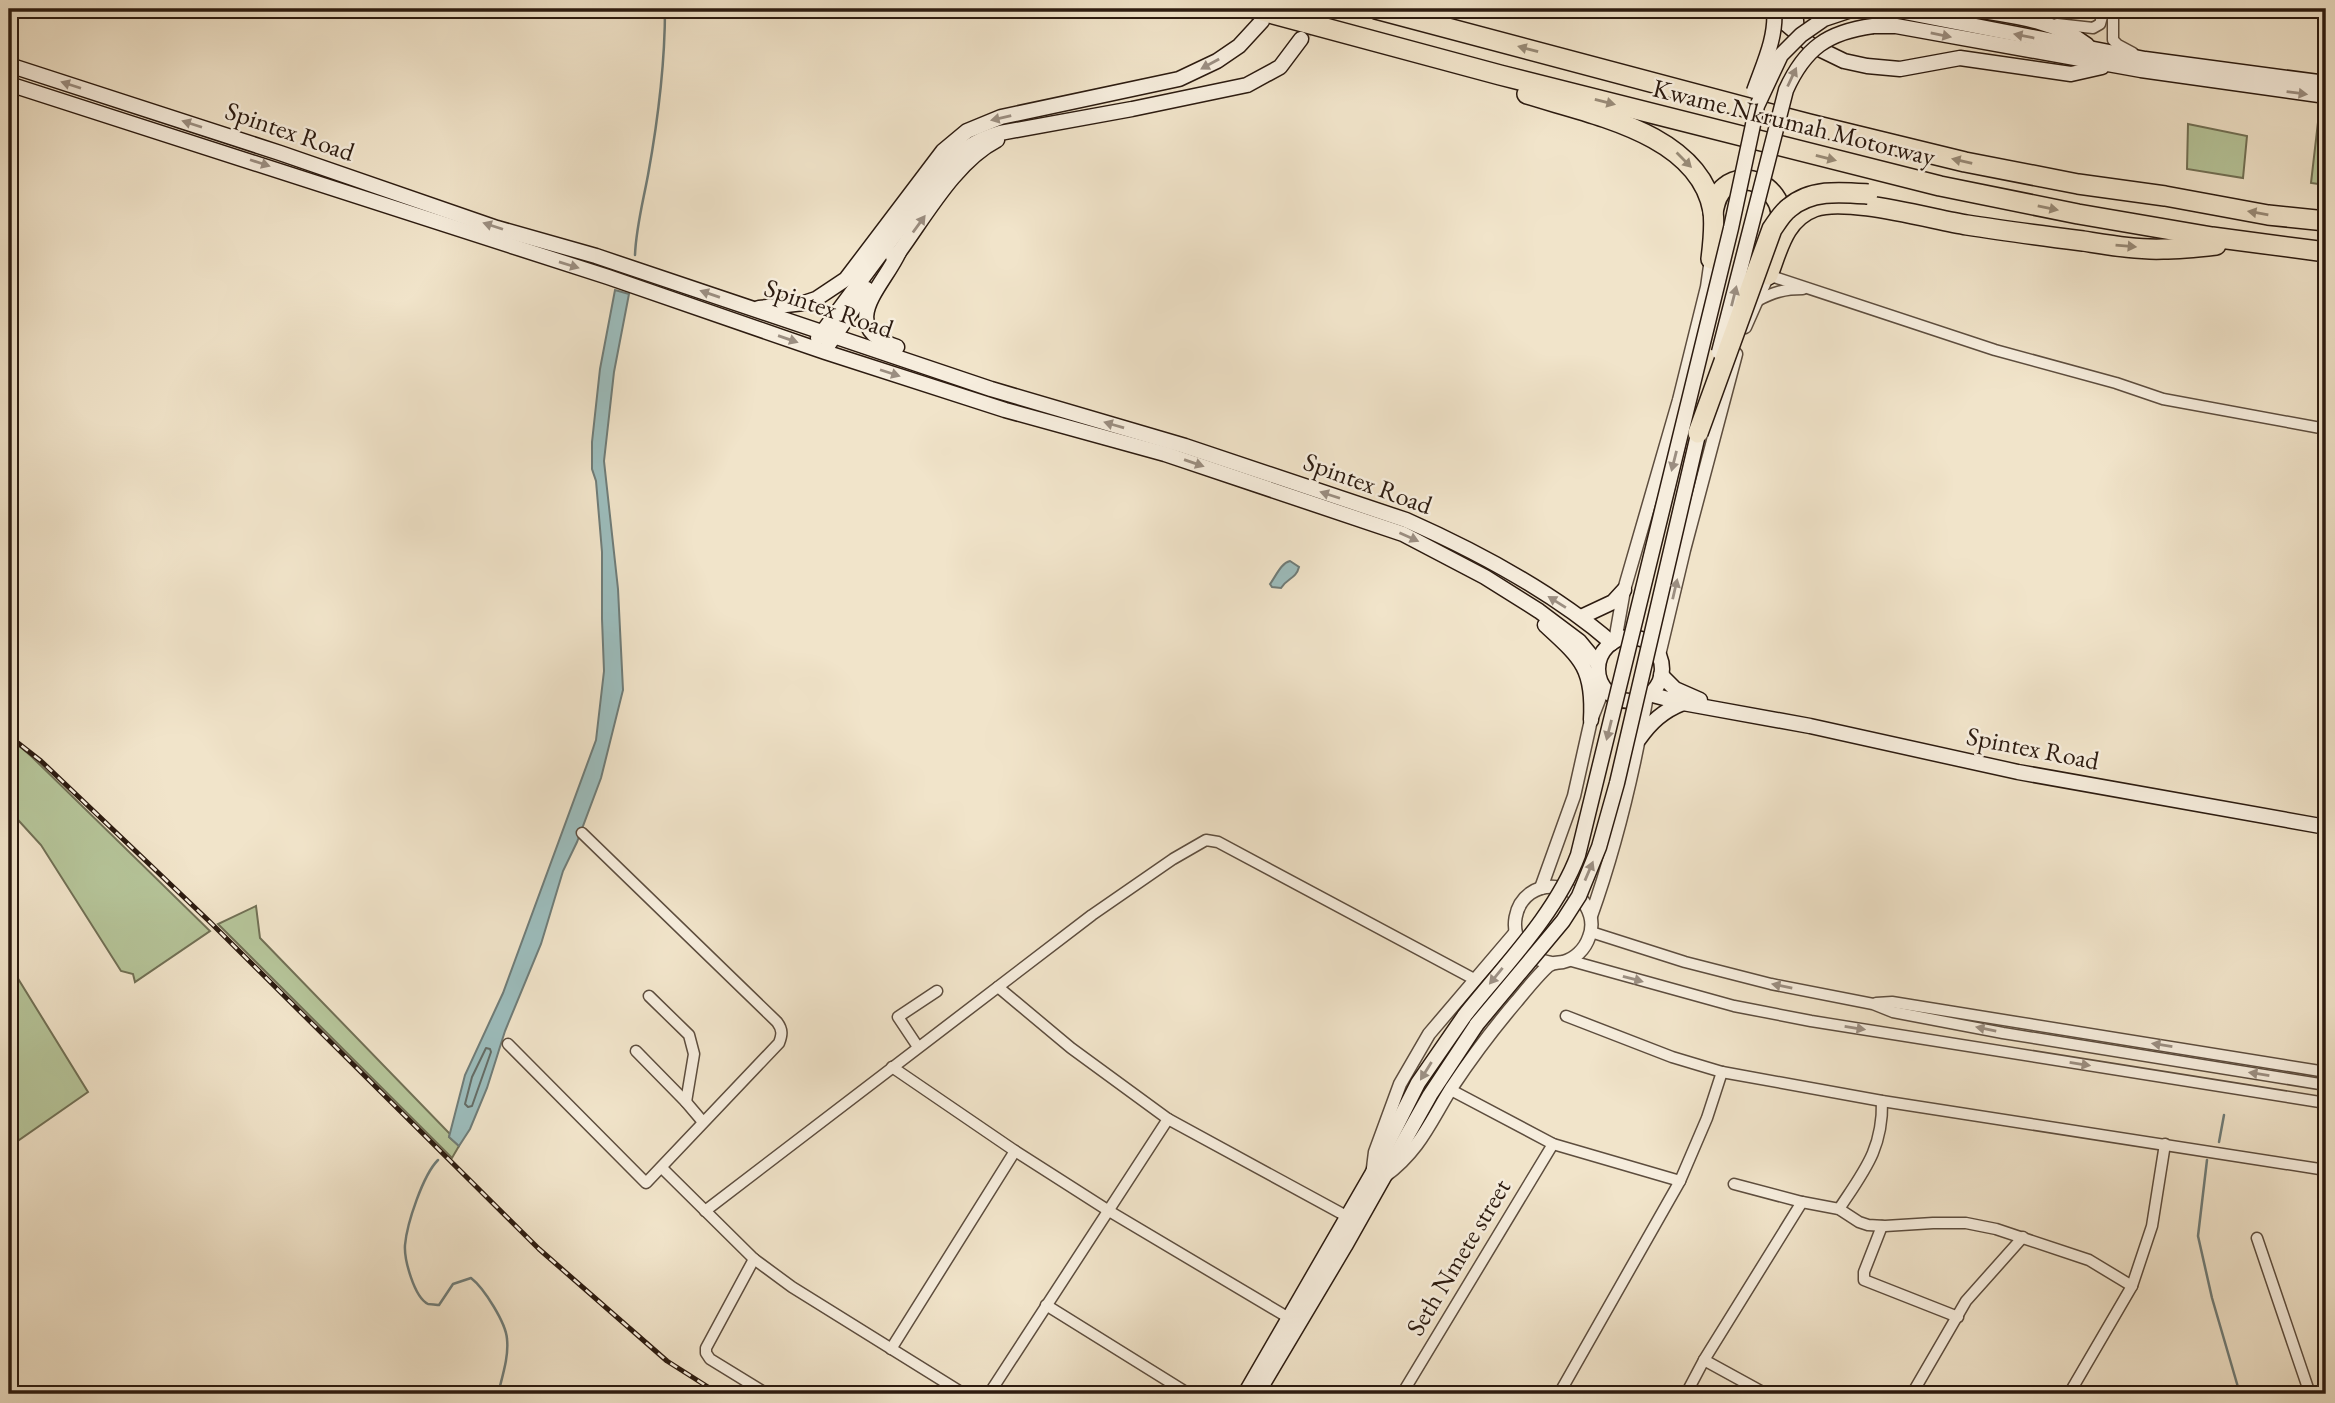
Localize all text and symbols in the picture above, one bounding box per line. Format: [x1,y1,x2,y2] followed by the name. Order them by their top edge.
[1930,29,1952,40] one-way arrow
[2013,30,2035,41] one-way arrow
[1517,43,1539,54] one-way arrow
[1200,58,1219,70] one-way arrow
[1787,66,1798,87] one-way arrow
[1649,70,1939,174] street label: Kwame Nkrumah Motorway
[61,79,82,89] one-way arrow
[2286,87,2308,98] one-way arrow
[221,93,360,169] street label: Spintex Road
[1595,97,1617,108] one-way arrow
[990,113,1012,124] one-way arrow
[181,118,202,128] one-way arrow
[1675,151,1691,168] one-way arrow
[1815,153,1837,164] one-way arrow
[1951,155,1973,166] one-way arrow
[249,158,270,169] one-way arrow
[2037,203,2059,214] one-way arrow
[2247,207,2269,218] one-way arrow
[912,215,926,234] one-way arrow
[482,220,503,231] one-way arrow
[2115,241,2137,252] one-way arrow
[559,260,580,270] one-way arrow
[760,270,899,346] street label: Spintex Road
[1729,285,1739,306] one-way arrow
[699,288,720,299] one-way arrow
[778,334,799,345] one-way arrow
[880,368,901,378] one-way arrow
[1103,419,1124,429] one-way arrow
[1299,444,1438,522] street label: Spintex Road
[1668,450,1679,472] one-way arrow
[1184,459,1205,469] one-way arrow
[1320,489,1341,500] one-way arrow
[1399,531,1419,543] one-way arrow
[1669,578,1680,600] one-way arrow
[1548,595,1567,608] one-way arrow
[1964,718,2103,778] street label: Spintex Road
[1603,719,1614,741] one-way arrow
[1584,860,1595,881] one-way arrow
[1488,967,1503,985] one-way arrow
[1622,974,1644,985] one-way arrow
[1771,980,1793,991] one-way arrow
[1844,1023,1866,1034] one-way arrow
[1975,1024,1997,1035] one-way arrow
[2151,1039,2173,1050] one-way arrow
[2069,1059,2091,1070] one-way arrow
[1419,1062,1432,1081] one-way arrow
[2248,1068,2270,1079] one-way arrow
[1398,1172,1518,1342] street label: Seth Nmete street

